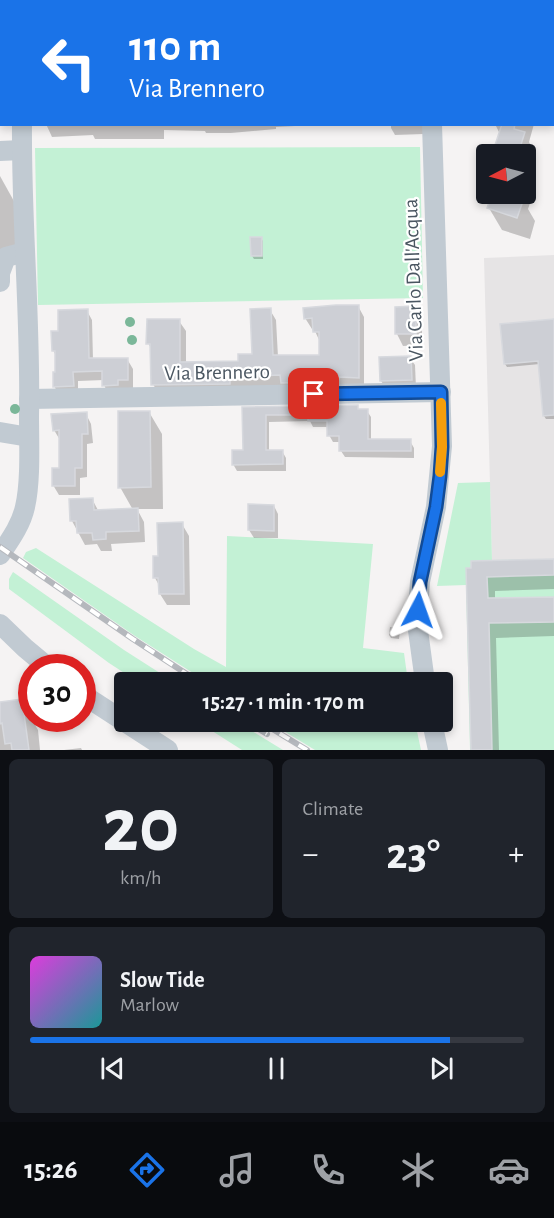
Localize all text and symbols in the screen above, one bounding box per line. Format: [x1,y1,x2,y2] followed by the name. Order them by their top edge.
[30,24,108,102] icon: left
[129,26,221,68] text: 110 m
[129,75,265,102] text: Via Brennero
[476,144,536,204] north arrow
[476,144,536,204] map controls
[400,198,427,362] street label: Via Carlo Dall'Acqua
[164,361,270,384] street label: Via Brennero
[288,368,339,419] pin
[297,377,330,410] icon: arrive
[386,578,450,642] position arrow
[18,654,96,732] speed limit sign: 30
[202,691,365,713] text: 15:27 · 1 min · 170 m
[102,788,179,866] text: 20
[303,799,363,819] text: Climate
[386,832,440,877] text: 23°
[303,838,318,871] text: −
[508,838,524,871] text: +
[120,868,161,888] text: km/h
[120,969,205,991] text: Slow Tide
[120,995,179,1015] text: Marlow
[96,1052,129,1085] icon: previous
[260,1052,293,1085] icon: pause
[425,1052,458,1085] icon: next
[126,1149,168,1191] icon: directions
[216,1149,258,1191] icon: music
[307,1149,349,1191] icon: phone
[397,1149,439,1191] icon: climate
[488,1149,530,1191] icon: car
[24,1156,78,1183] text: 15:26

